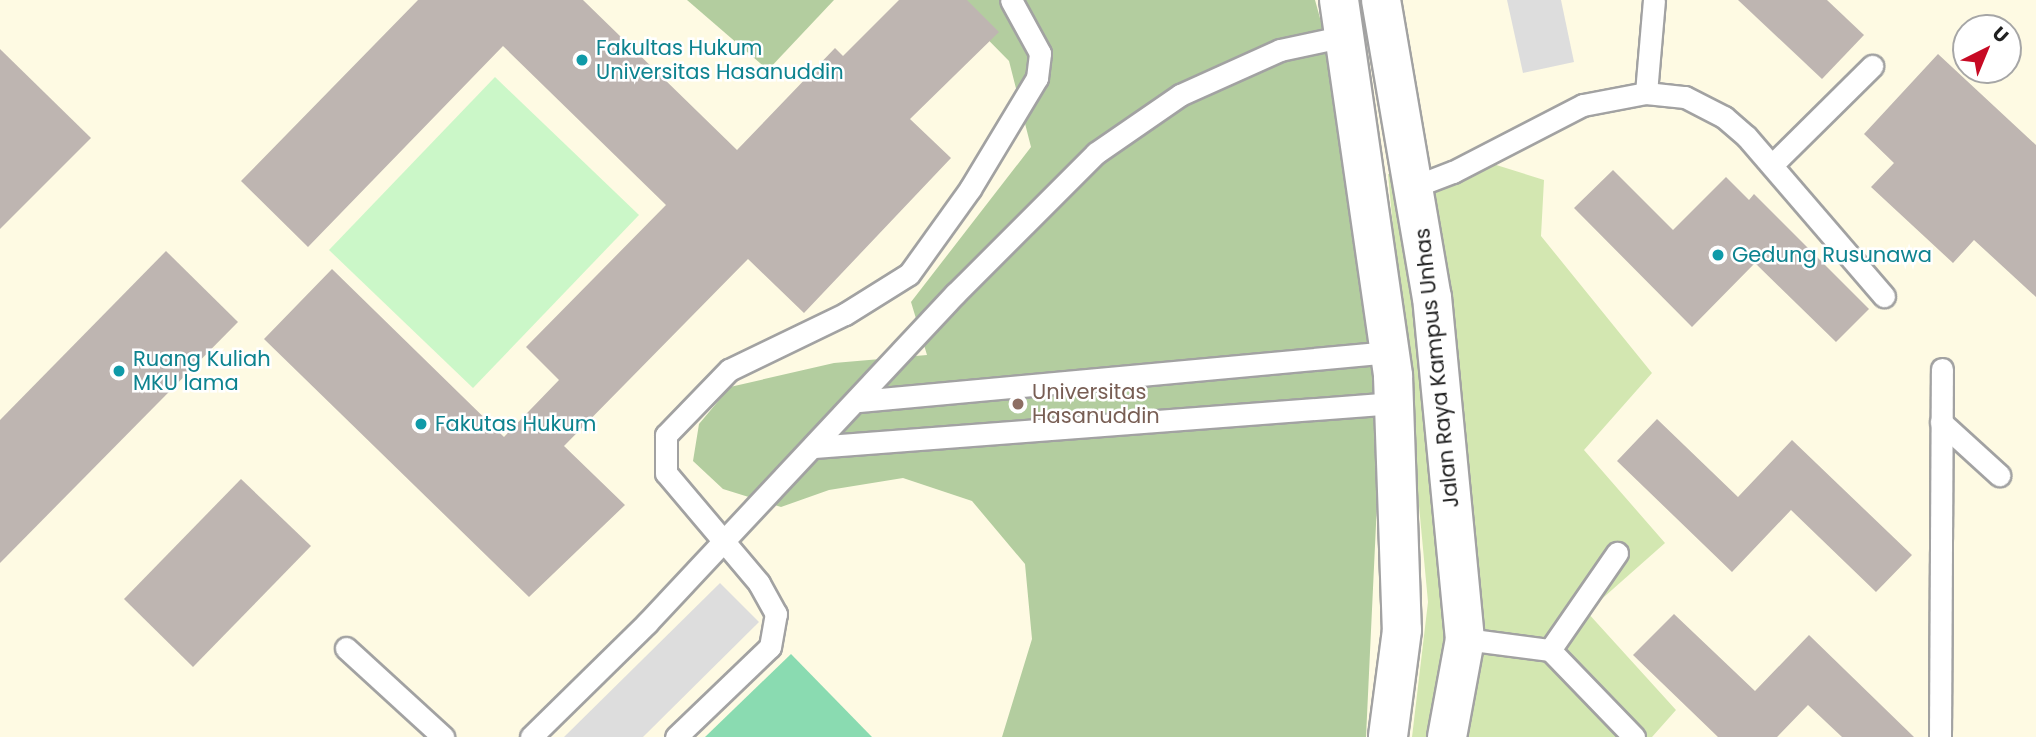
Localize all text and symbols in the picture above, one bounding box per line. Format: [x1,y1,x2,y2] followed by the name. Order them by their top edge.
[1952,14,2022,84] north arrow
[1986,20,2014,49] text: U
[596,35,844,85] place label: Fakultas Hukum Universitas Hasanuddin
[574,52,590,68] marker: Fakultas Hukum Universitas Hasanuddin
[1410,227,1464,509] street label: Jalan Raya Kampus Unhas
[1732,242,1932,268] place label: Gedung Rusunawa
[1710,247,1726,263] marker: Gedung Rusunawa
[133,346,271,396] place label: Ruang Kuliah MKU lama
[111,363,127,379] marker: Ruang Kuliah MKU lama
[1032,379,1160,429] place label: Universitas Hasanuddin
[1010,396,1026,412] marker: Universitas Hasanuddin
[435,411,596,437] place label: Fakutas Hukum
[413,416,429,432] marker: Fakutas Hukum

